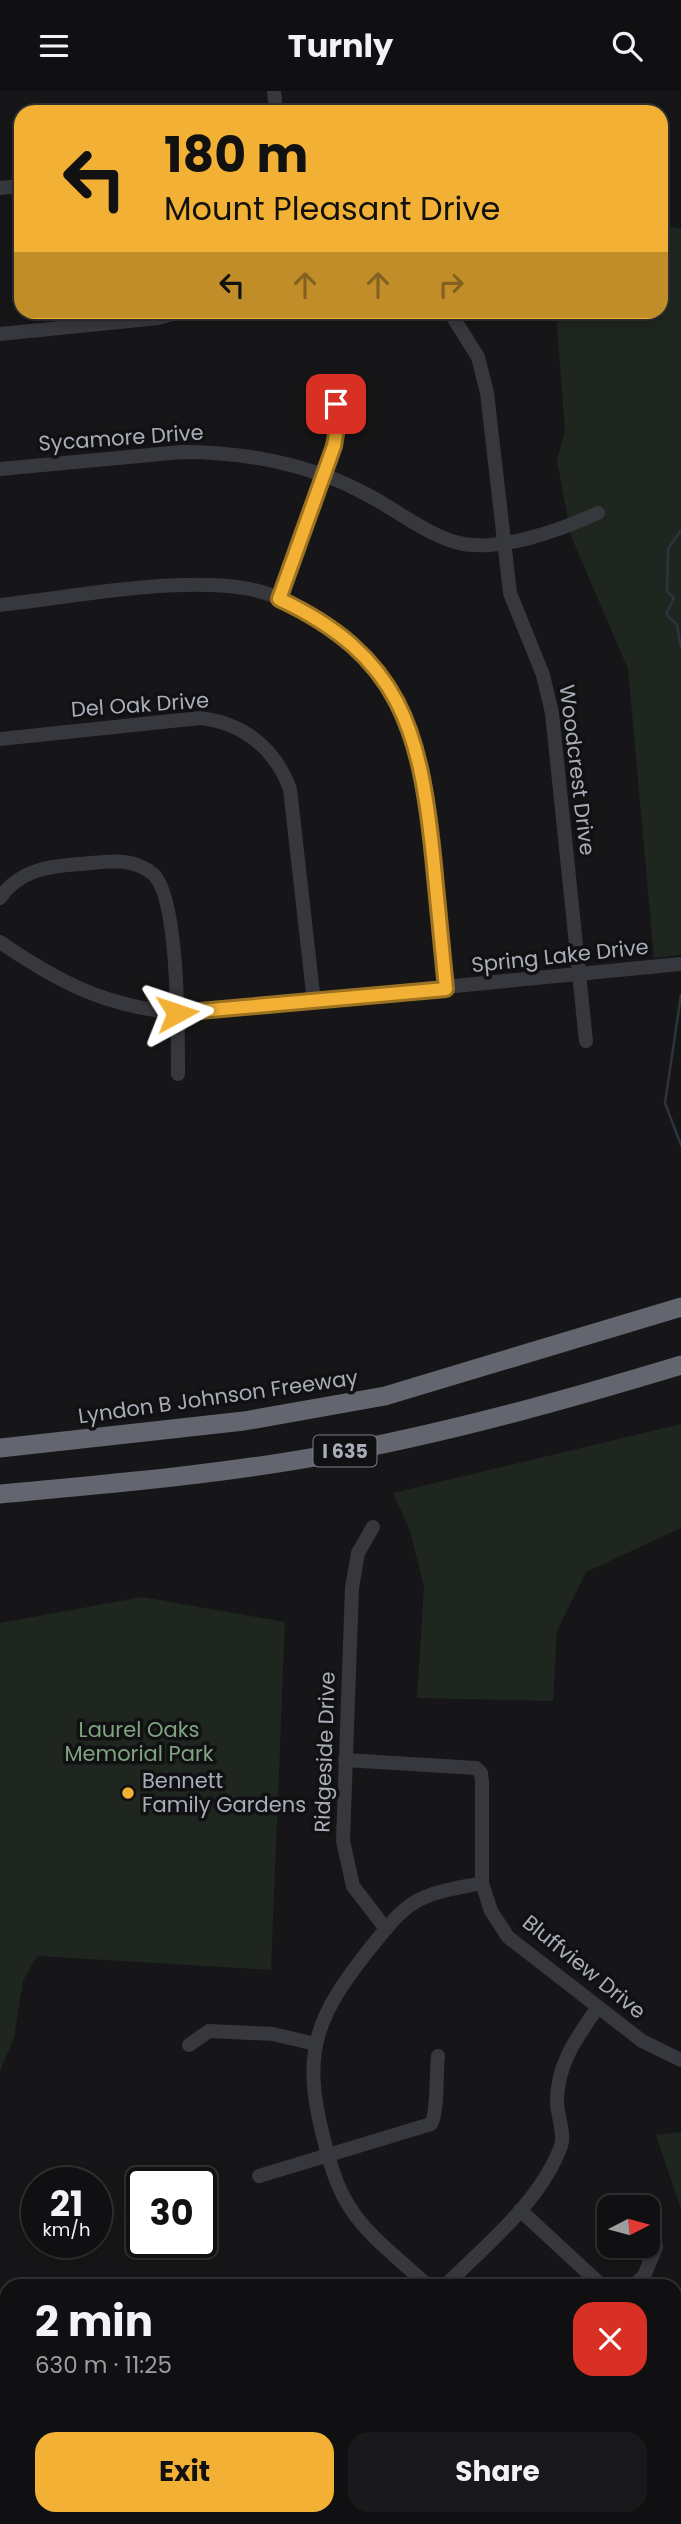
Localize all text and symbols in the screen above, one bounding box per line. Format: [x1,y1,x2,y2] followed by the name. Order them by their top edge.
[288,23,393,68] text: Turnly
[35,27,73,65] icon: menu
[608,27,646,65] icon: search
[164,121,308,189] text: 180 m
[49,133,140,224] icon: left
[164,186,500,231] text: Mount Pleasant Drive
[213,266,251,304] icon: left
[286,266,324,304] icon: ahead
[359,266,397,304] icon: ahead
[432,266,470,304] icon: right
[306,374,366,434] pin
[317,385,355,423] icon: arrive
[38,417,204,458] street label: Sycamore Drive
[553,683,602,857] street label: Woodcrest Drive
[70,685,210,724] street label: Del Oak Drive
[470,932,650,979] street label: Spring Lake Drive
[140,976,214,1050] position arrow
[76,1362,360,1430] street label: Lyndon B Johnson Freeway
[314,1435,376,1467] road number: I 635
[307,1671,342,1833] street label: Ridgeside Drive
[64,1715,214,1768] park label: Laurel Oaks Memorial Park
[142,1766,306,1819] place label: Bennett Family Gardens
[120,1785,136,1801] marker: Bennett Family Gardens
[517,1908,652,2025] street label: Bluffview Drive
[126,2167,217,2258] speed limit sign: 30
[50,2179,83,2228] text: 21
[597,2195,660,2257] north arrow
[597,2195,660,2258] map controls
[43,2217,90,2242] text: km/h
[35,2292,153,2351] text: 2 min
[573,2302,647,2376] button: close
[35,2349,172,2381] text: 630 m · 11:25
[35,2432,334,2512] button: Exit
[348,2432,647,2512] button: Share

